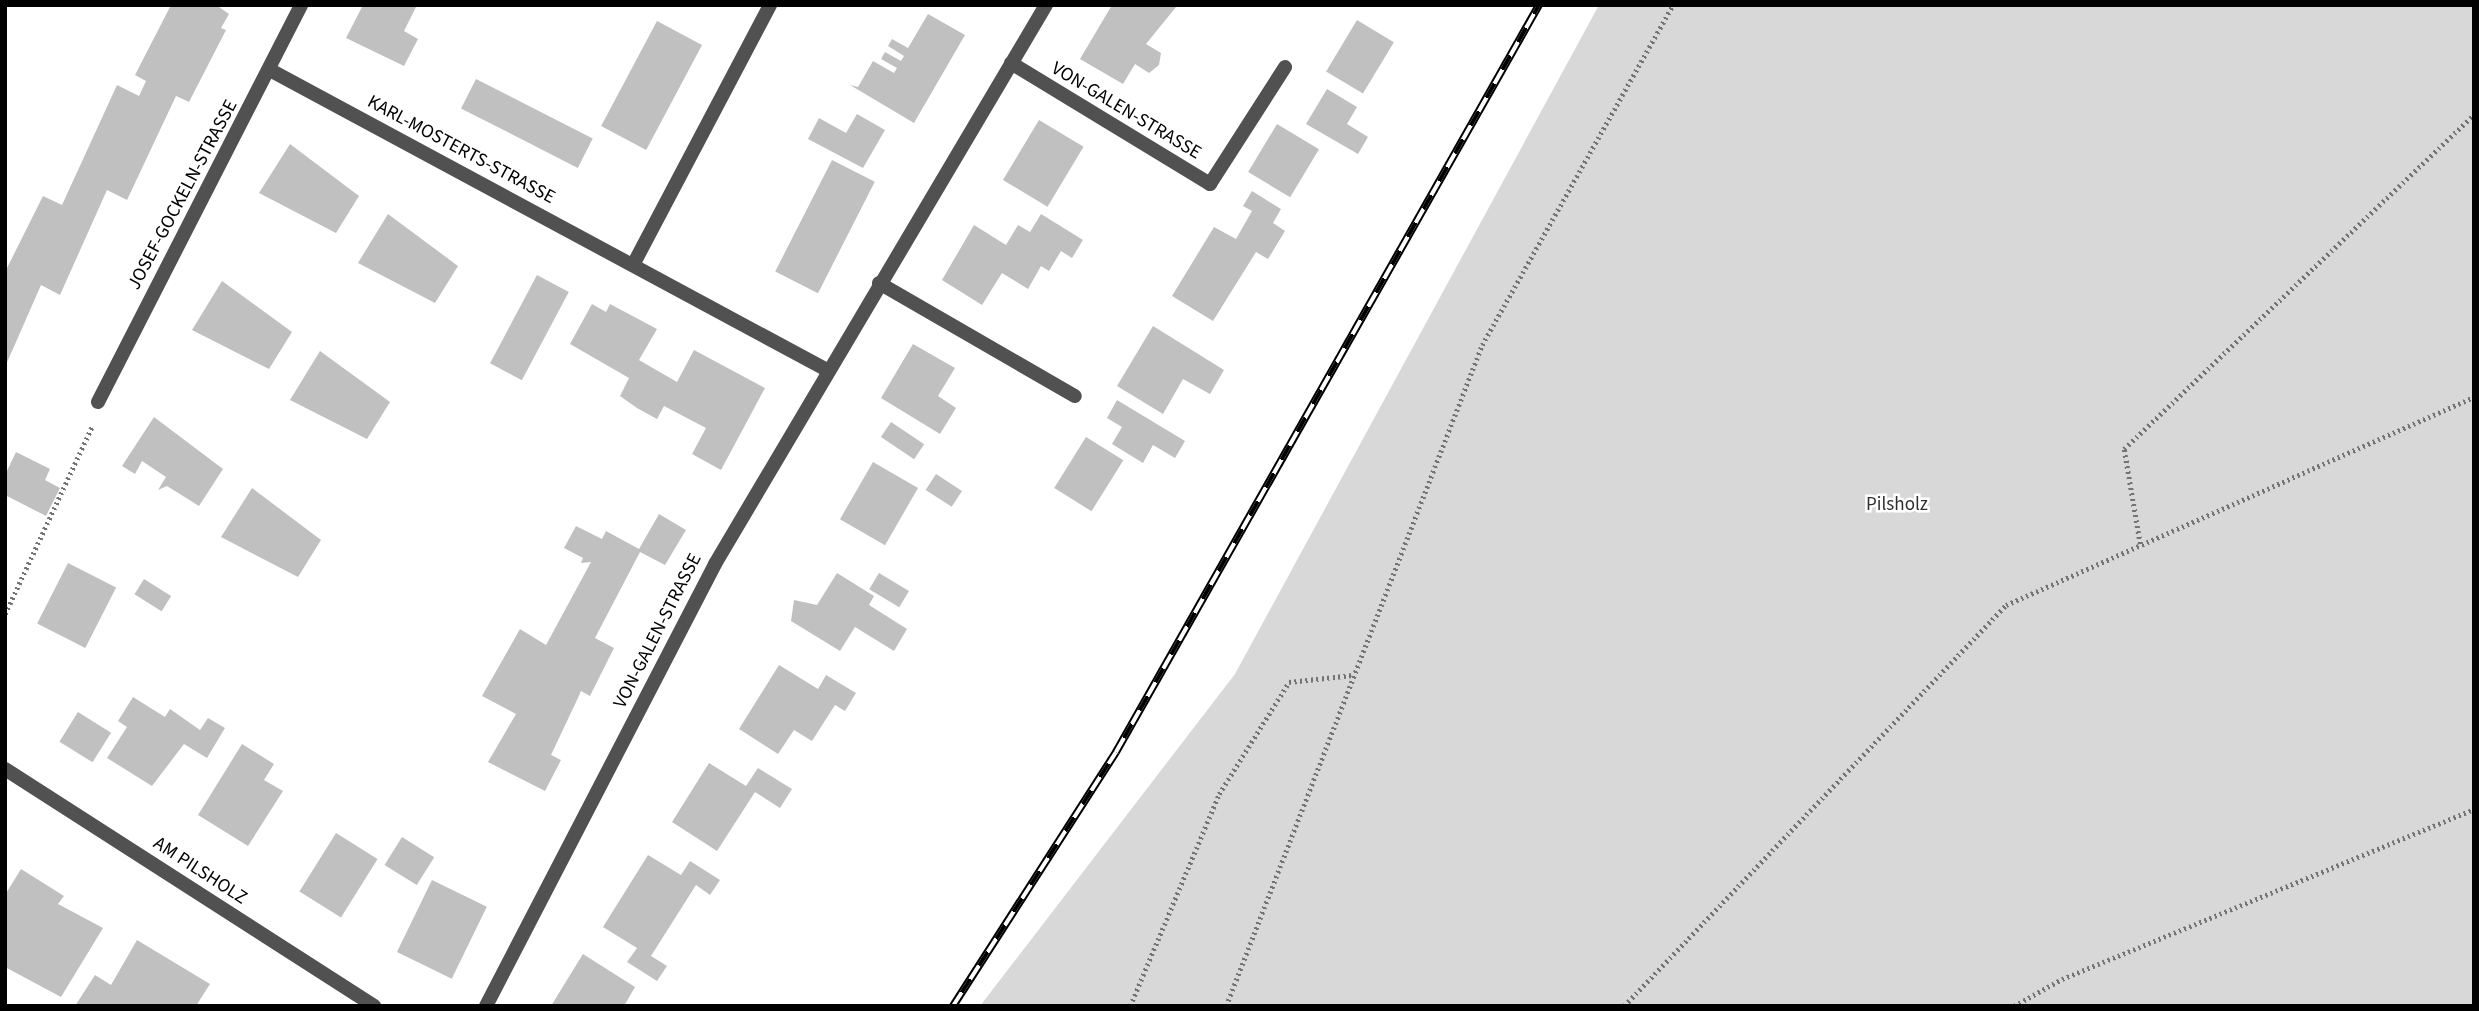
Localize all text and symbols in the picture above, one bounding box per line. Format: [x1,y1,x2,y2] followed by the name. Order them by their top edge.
[1047,57,1205,165] street label: VON-GALEN-STRASSE
[363,91,559,209] street label: KARL-MOSTERTS-STRASSE
[123,96,243,294] street label: JOSEF-GOCKELN-STRASSE
[1866,494,1928,516] park label: Pilsholz
[609,550,707,712] street label: VON-GALEN-STRASSE
[149,832,251,910] street label: AM PILSHOLZ

